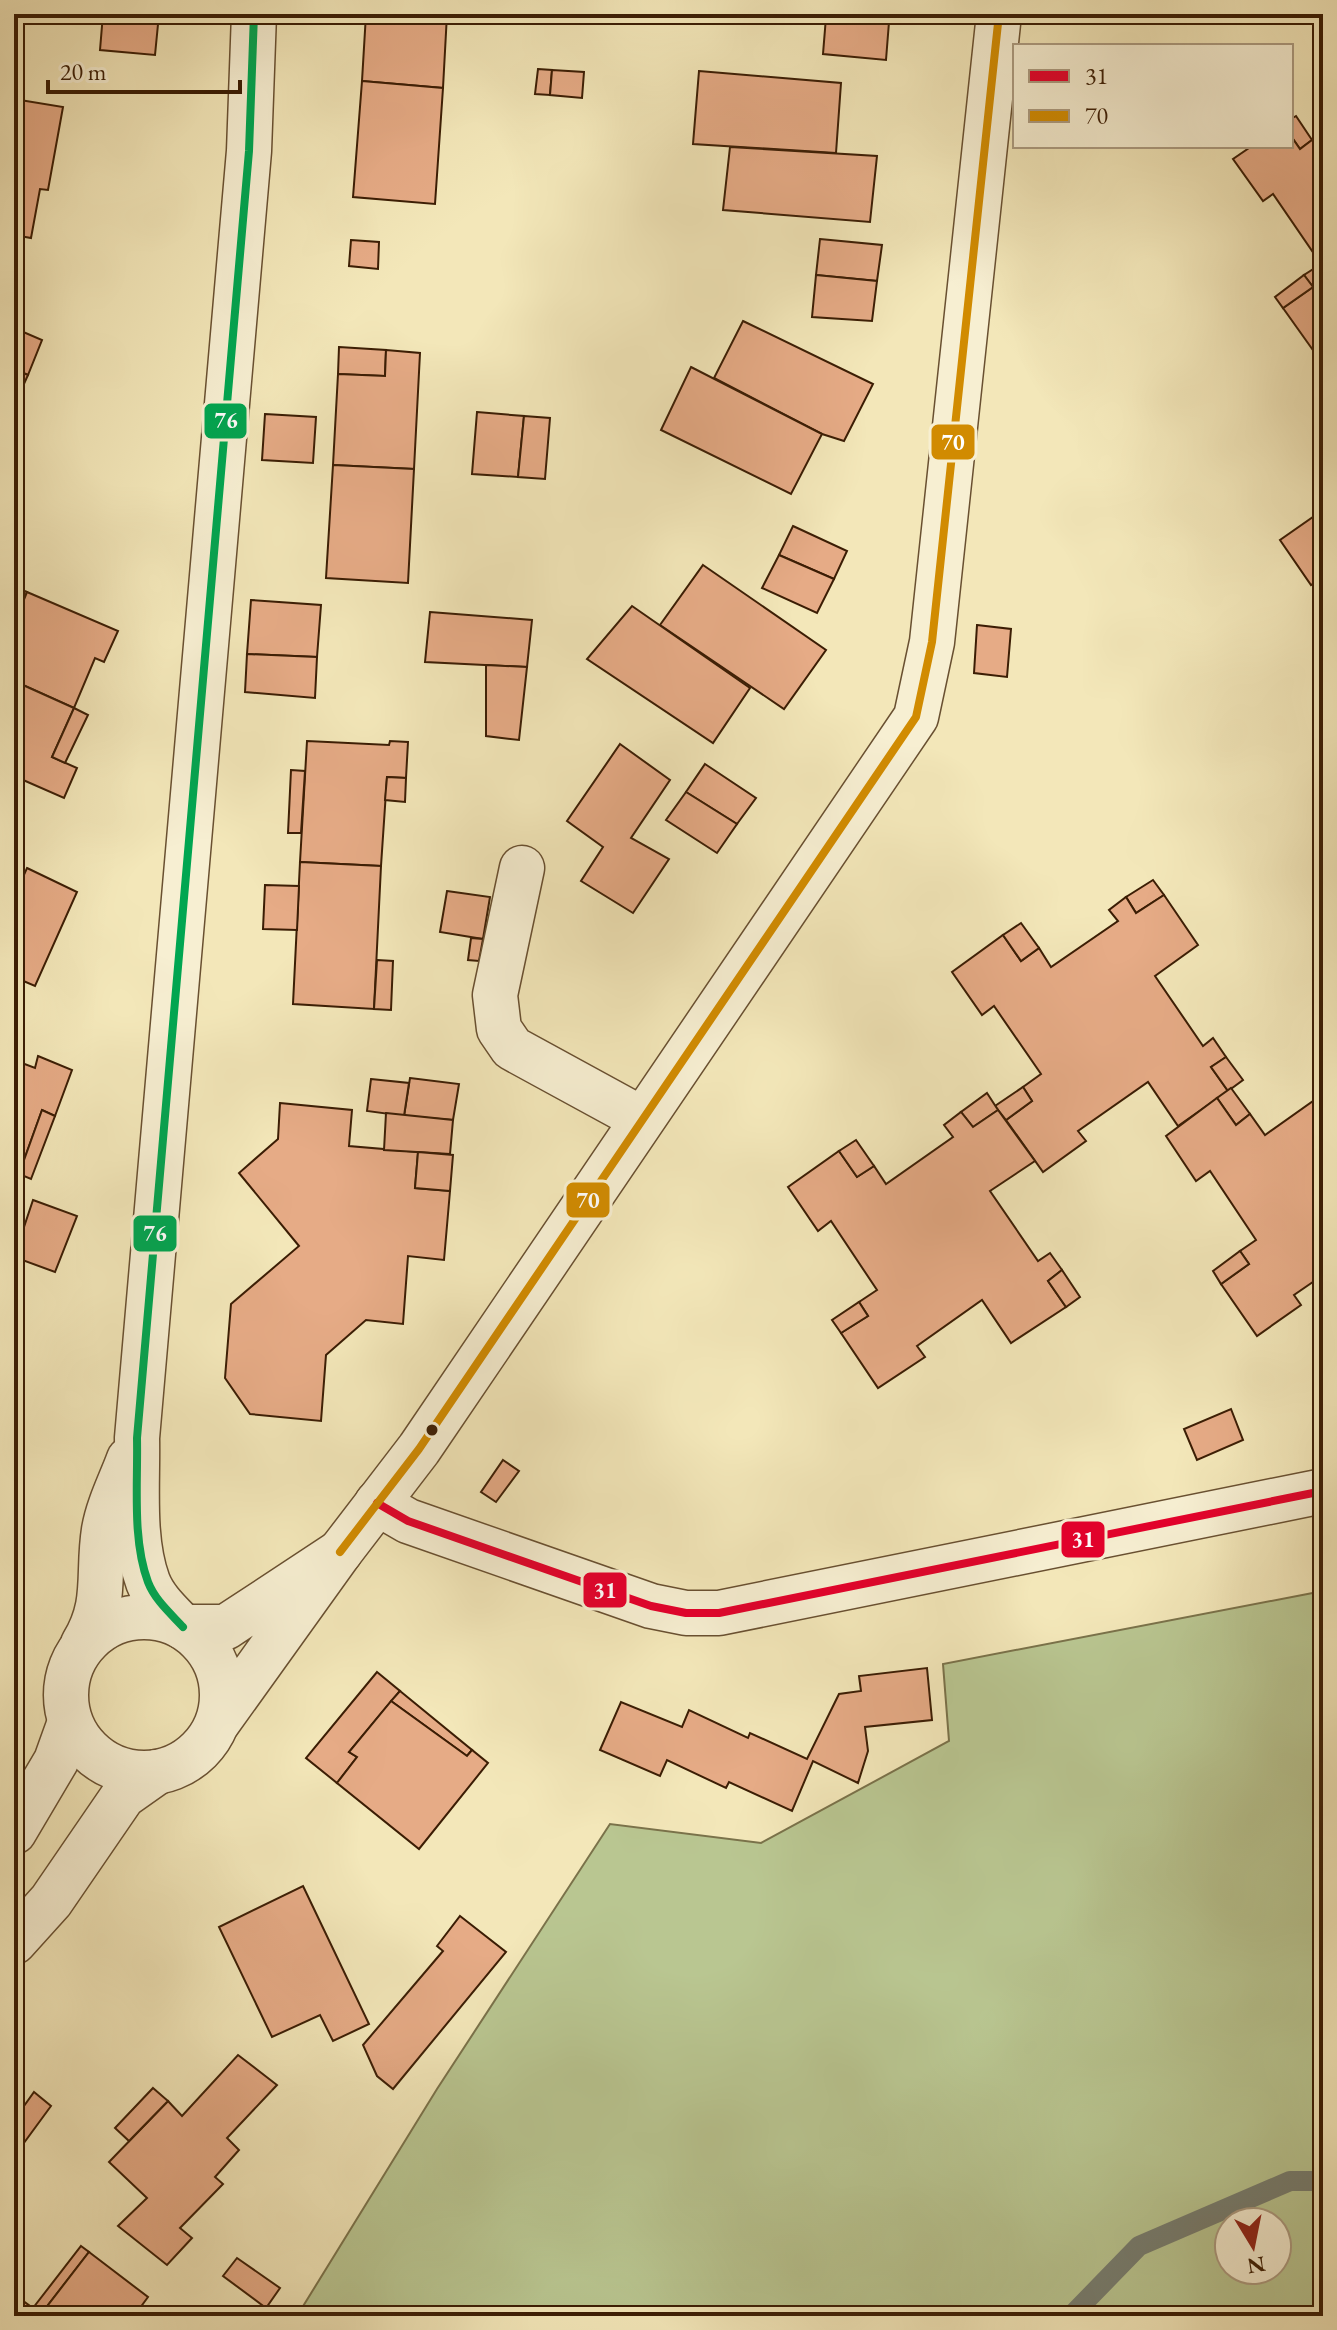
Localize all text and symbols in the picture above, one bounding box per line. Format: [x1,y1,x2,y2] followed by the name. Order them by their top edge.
[48,44,240,94] scale bar
[1013,44,1293,148] legend
[60,56,107,87] text: 20 m
[1085,60,1108,91] text: 31
[1085,100,1108,131] text: 70
[203,402,248,440] line badge: 76
[214,406,238,435] text: 76
[930,423,976,461] line badge: 70
[941,428,965,457] text: 70
[565,1181,611,1219] line badge: 70
[576,1186,600,1215] text: 70
[132,1214,178,1253] line badge: 76
[143,1219,167,1248] text: 76
[424,1422,440,1438] unlabelled marker
[1060,1520,1106,1559] line badge: 31
[1071,1525,1095,1554] text: 31
[582,1571,628,1609] line badge: 31
[593,1576,617,1605] text: 31
[1213,2206,1293,2286] north arrow
[1245,2249,1268,2281] text: N

